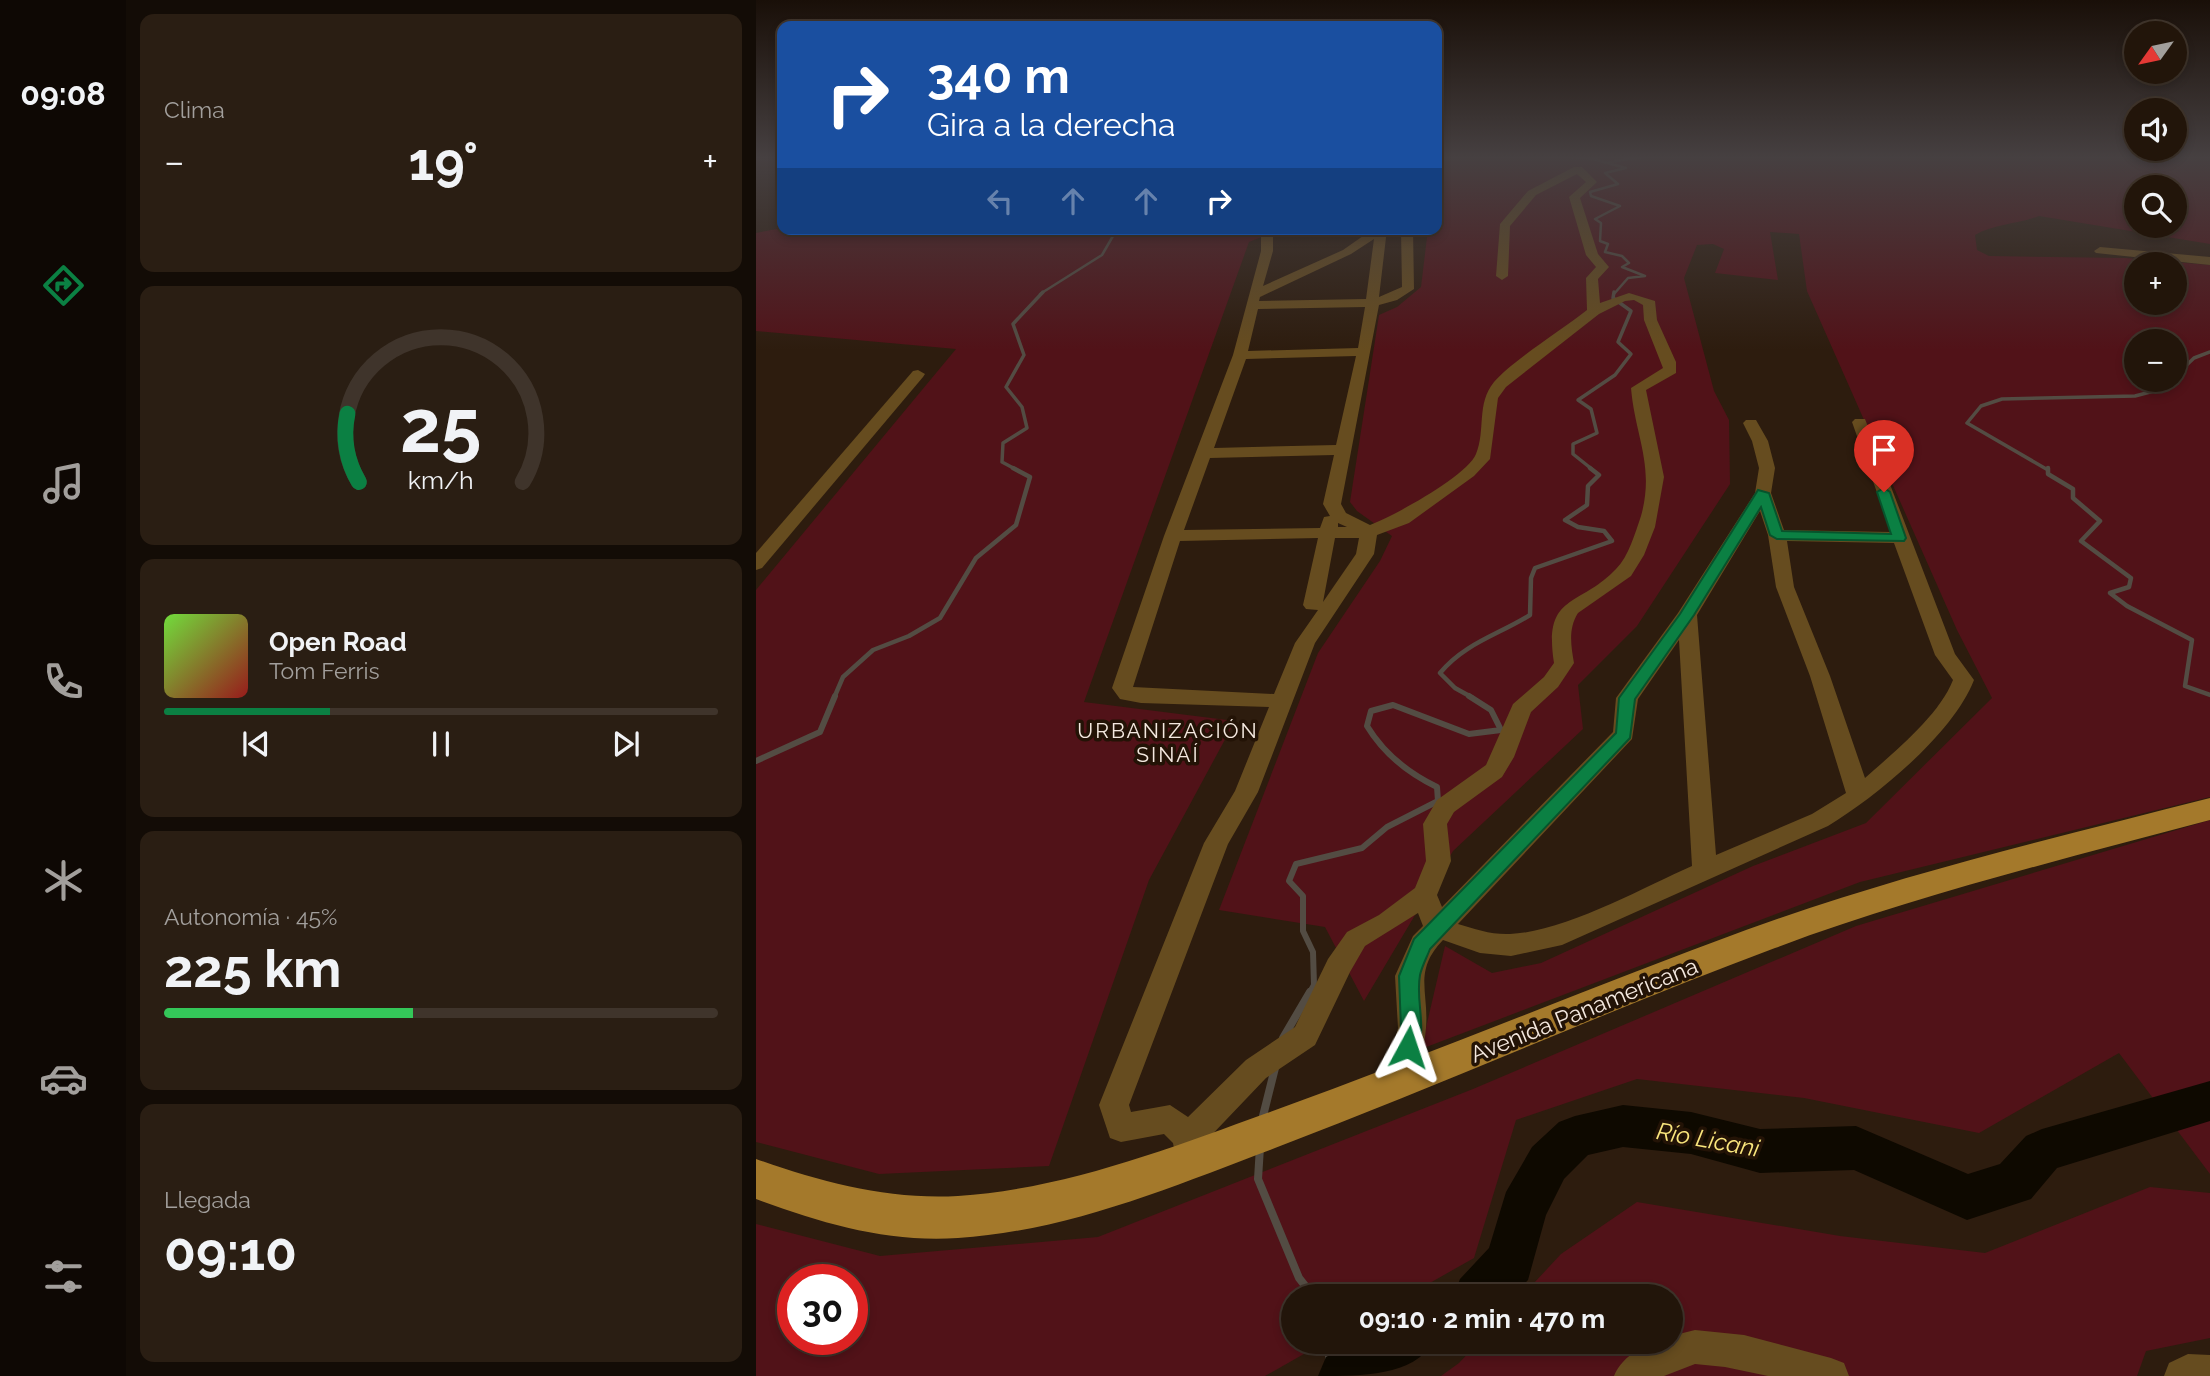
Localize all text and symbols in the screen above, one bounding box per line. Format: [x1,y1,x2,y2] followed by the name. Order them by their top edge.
[2124,21,2188,84] north arrow
[2124,21,2187,392] map controls
[927,47,1070,104] text: 340 m
[812,49,903,140] icon: right
[20,75,106,112] text: 09:08
[164,96,225,123] text: Clima
[2124,98,2187,161] button: sound
[927,106,1175,143] text: Gira a la derecha
[409,131,478,192] text: 19°
[164,139,184,184] text: −
[702,139,718,184] text: +
[2124,175,2187,238] button: search
[981,182,1019,220] icon: left
[1054,182,1092,220] icon: ahead
[1127,182,1165,220] icon: ahead
[1200,182,1238,220] icon: right
[2124,252,2187,315] button: +
[39,261,88,310] icon: directions
[2124,329,2187,392] button: −
[400,384,482,469] text: 25
[1854,420,1914,492] pin
[1865,431,1903,469] icon: arrive
[39,459,88,508] icon: music
[408,464,474,494] text: km/h
[269,627,407,657] text: Open Road
[39,657,88,706] icon: phone
[269,657,380,684] text: Tom Ferris
[1077,718,1259,767] district label: URBANIZACIÓN SINAÍ
[237,725,275,763] icon: previous
[422,725,460,763] icon: pause
[607,725,645,763] icon: next
[39,856,88,905] icon: climate
[164,903,338,930] text: Autonomía · 45%
[164,938,341,999] text: 225 km
[1466,952,1701,1068] street label: Avenida Panamericana
[1371,1010,1445,1084] position arrow
[39,1054,88,1103] icon: car
[1654,1116,1763,1163] water label: Río Licani
[164,1186,251,1213] text: Llegada
[164,1221,297,1282] text: 09:10
[39,1252,88,1301] icon: filters
[777,1264,868,1355] speed limit sign: 30
[1359,1304,1605,1334] text: 09:10 · 2 min · 470 m

